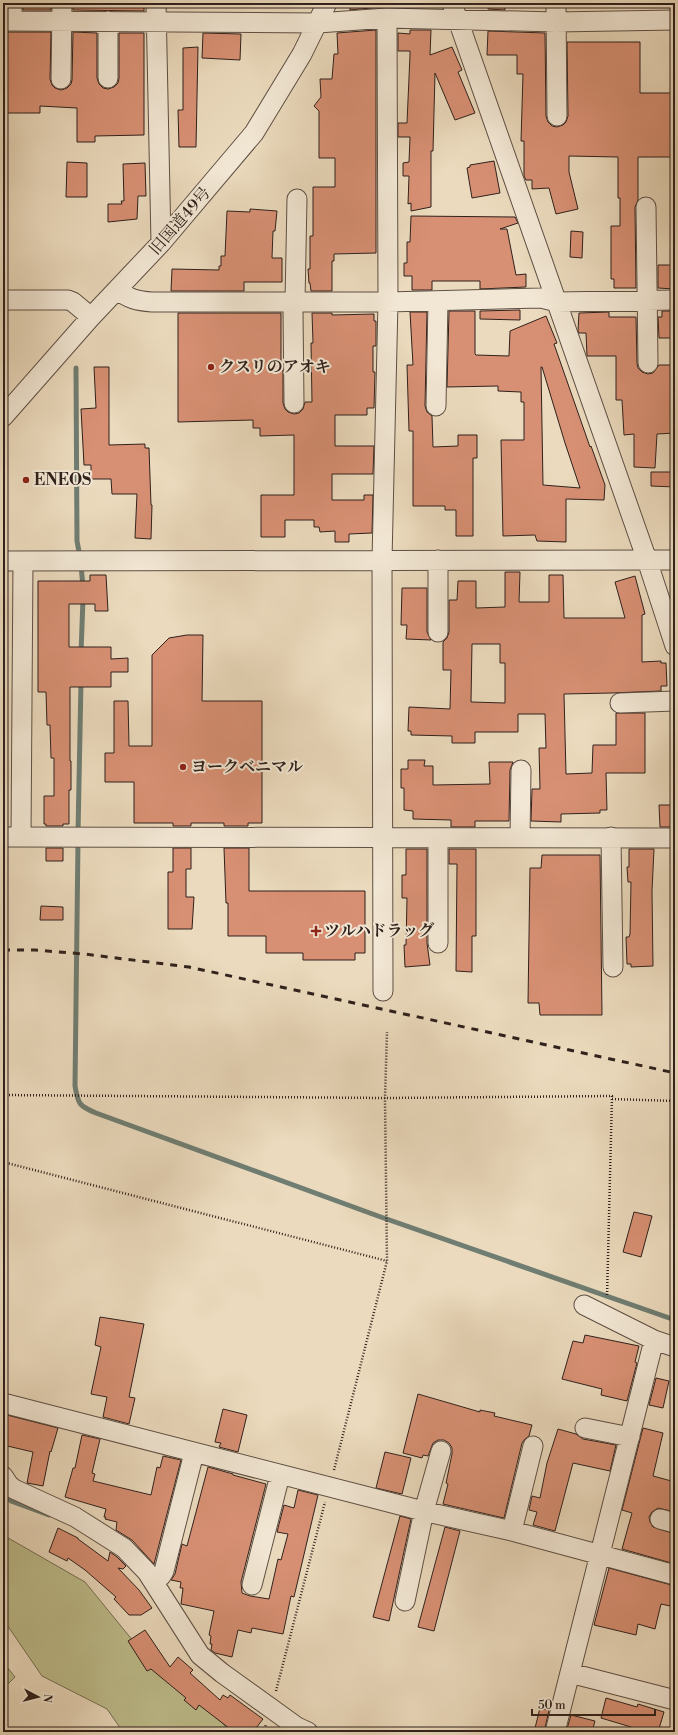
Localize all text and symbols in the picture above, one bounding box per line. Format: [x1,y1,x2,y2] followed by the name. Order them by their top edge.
[145,183,215,259] street label: 旧国道49号
[219,357,331,377] place label: クスリのアオキ
[206,362,216,372] marker: クスリのアオキ
[34,470,91,490] place label: ENEOS
[21,475,31,485] marker: ENEOS
[191,757,303,777] place label: ヨークベニマル
[178,762,188,772] marker: ヨークベニマル
[324,921,434,941] place label: ツルハドラッグ
[311,926,321,936] marker: ツルハドラッグ
[18,1677,58,1717] north arrow
[532,1691,655,1717] scale bar
[39,1693,54,1704] text: N
[538,1698,566,1713] text: 50 m

